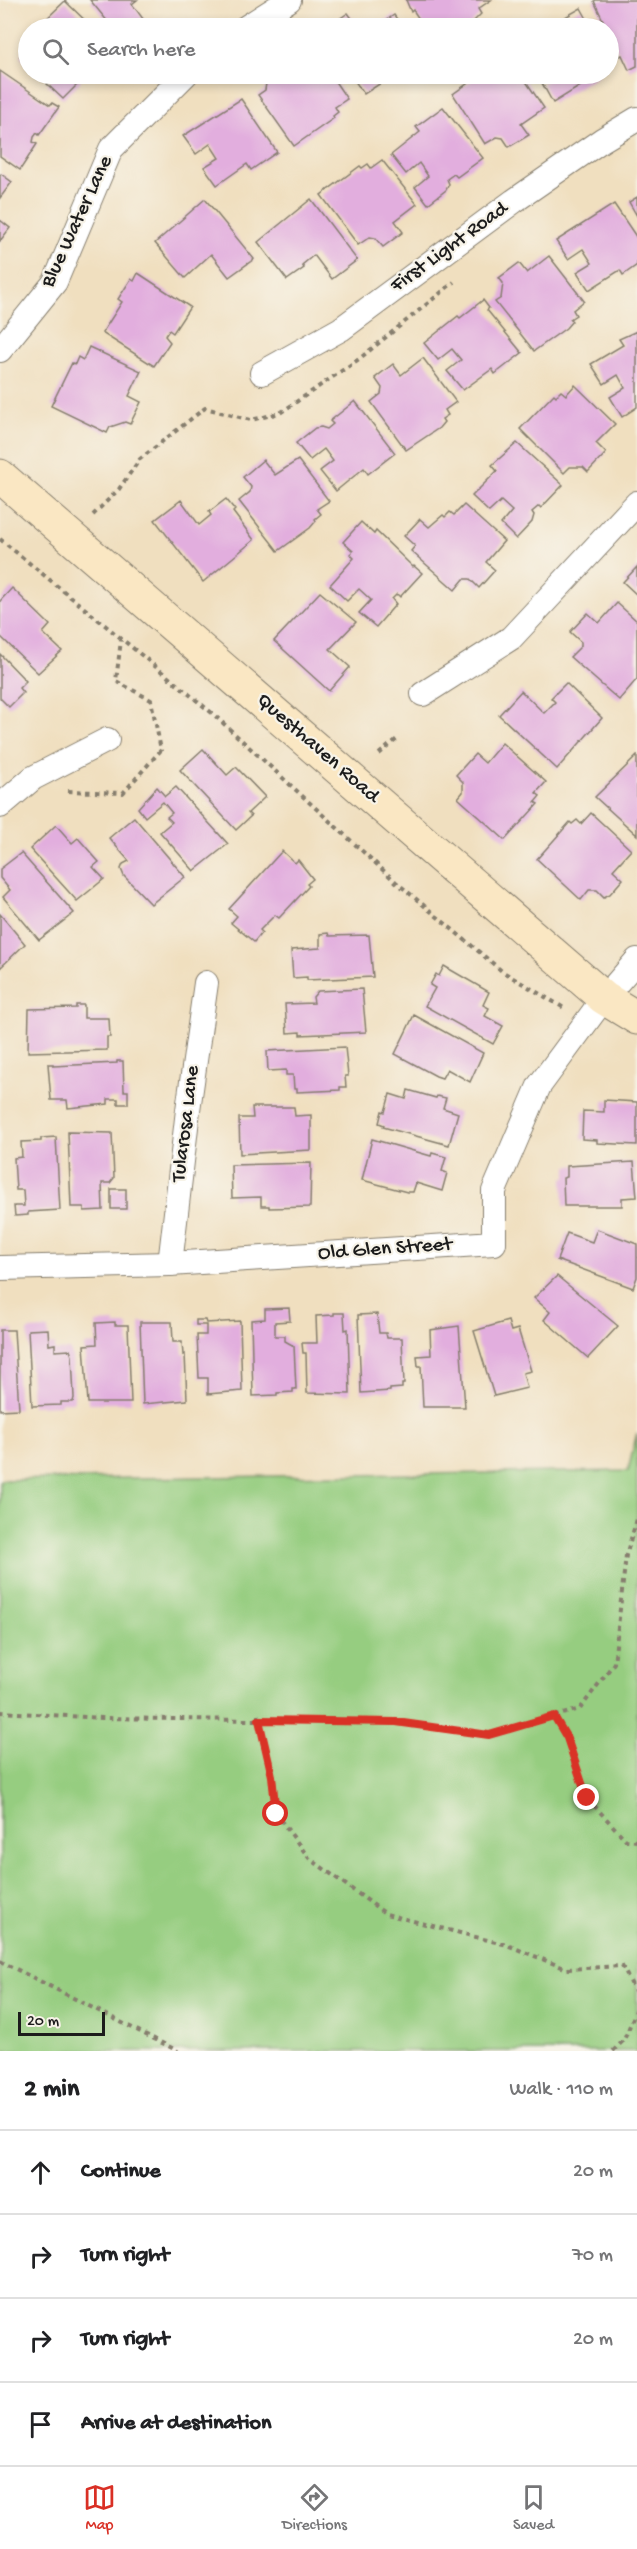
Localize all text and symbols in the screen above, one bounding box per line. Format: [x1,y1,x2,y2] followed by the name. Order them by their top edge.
[18,18,619,84] search box
[39,35,72,68] icon: search
[87,38,195,64] text: Search here
[36,151,120,293] street label: Blue Water Lane
[386,196,515,300] street label: First Light Road
[250,689,385,810] street label: Questhaven Road
[167,1063,207,1185] street label: Tularosa Lane
[317,1233,455,1267] street label: Old Glen Street
[573,1784,599,1810] route end
[262,1800,288,1826] route start
[18,2009,105,2036] scale bar
[27,2013,59,2032] text: 20 m
[24,2075,79,2106] text: 2 min
[509,2079,613,2102] text: Walk · 110 m
[24,2156,57,2189] icon: ahead
[81,2159,161,2185] text: Continue
[573,2161,613,2184] text: 20 m
[24,2240,57,2273] icon: right
[81,2243,169,2269] text: Turn right
[572,2245,613,2268] text: 70 m
[24,2324,57,2357] icon: right
[81,2327,169,2353] text: Turn right
[573,2329,613,2352] text: 20 m
[24,2408,57,2441] icon: arrive
[81,2411,271,2437] text: Arrive at destination
[83,2481,116,2536] tab: Map
[282,2481,347,2536] tab: Directions
[513,2481,554,2536] tab: Saved

